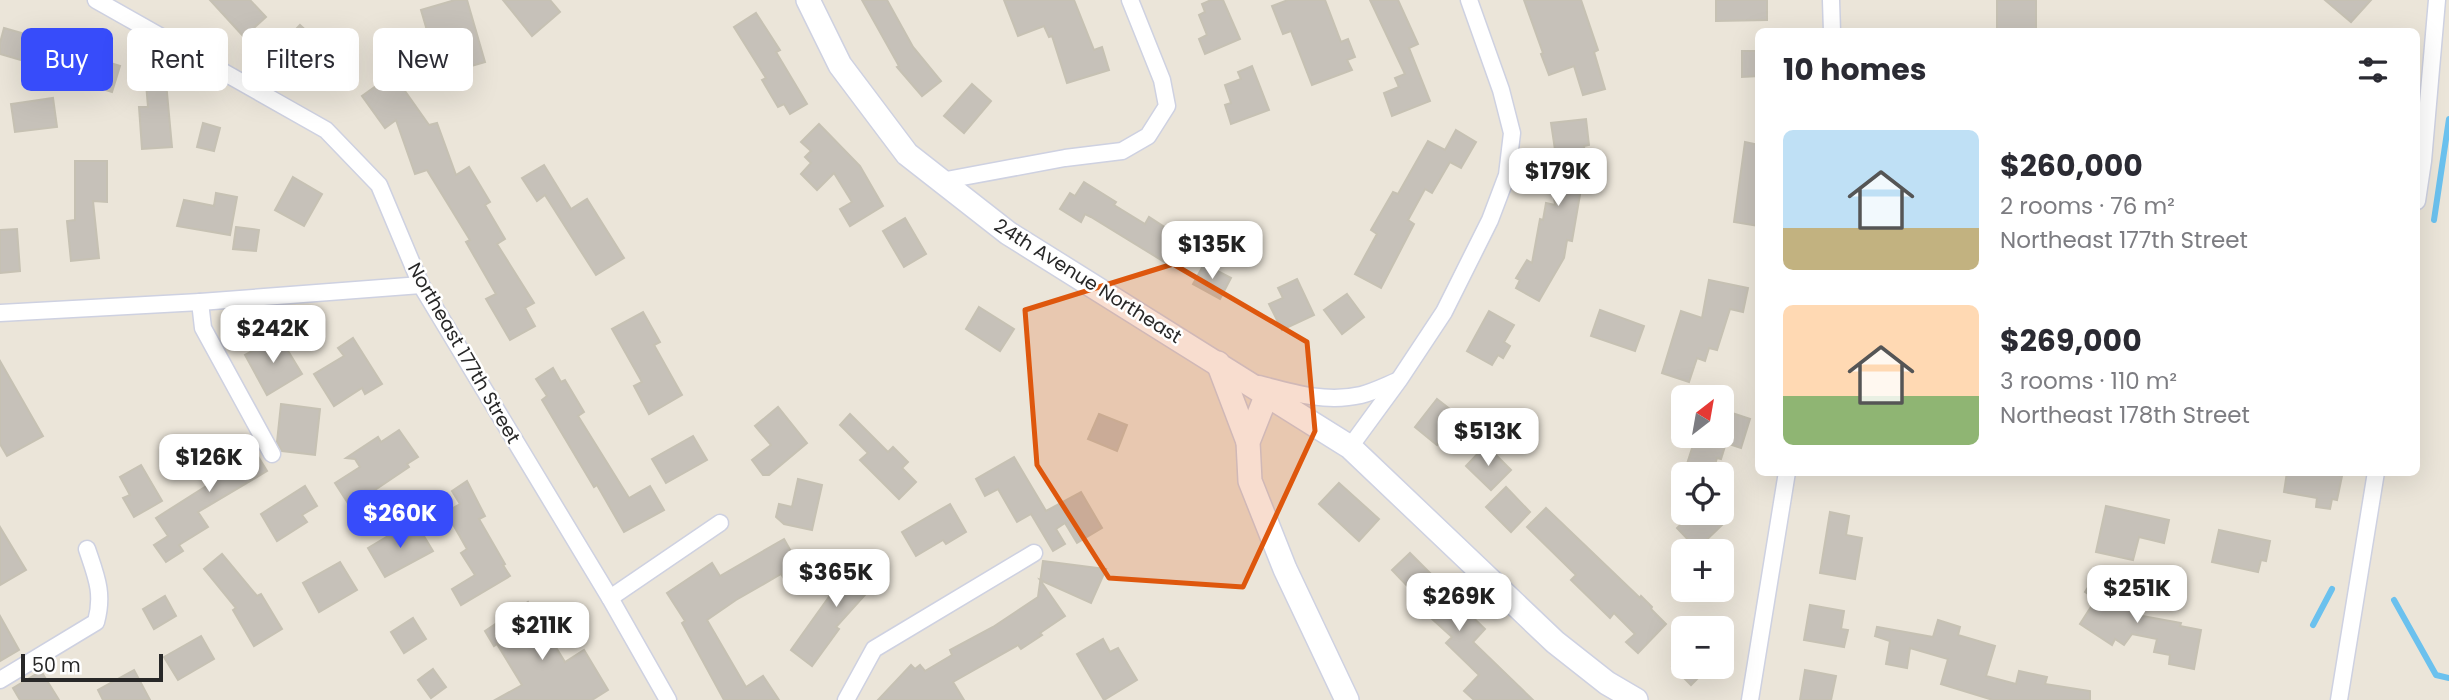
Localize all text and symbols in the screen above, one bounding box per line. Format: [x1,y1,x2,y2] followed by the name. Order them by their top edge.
[21,28,113,91] chip: Buy
[127,28,228,91] chip: Rent
[242,28,359,91] chip: Filters
[373,28,473,91] chip: New
[1783,48,1927,91] text: 10 homes
[2354,51,2392,89] icon: filters
[2000,144,2143,187] text: $260,000
[1509,148,1607,208] pin: $179K
[1525,155,1591,187] text: $179K
[1839,158,1923,242] icon: home
[2000,190,2175,222] text: 2 rooms · 76 m²
[989,212,1187,350] street label: 24th Avenue Northeast
[1163,222,1261,281] pin: $135K
[2000,224,2248,256] text: Northeast 177th Street
[1178,228,1246,260] text: $135K
[401,258,527,449] street label: Northeast 177th Street
[224,306,322,365] pin: $242K
[236,312,310,344] text: $242K
[2000,319,2142,362] text: $269,000
[1839,333,1923,417] icon: home
[2000,365,2177,397] text: 3 rooms · 110 m²
[1671,385,1734,448] north arrow
[1671,385,1734,679] map controls
[2000,399,2250,431] text: Northeast 178th Street
[1439,408,1537,468] pin: $513K
[1454,415,1522,447] text: $513K
[160,434,258,494] pin: $126K
[175,441,243,473] text: $126K
[1671,462,1734,525] button: locate
[351,490,449,550] pin: $260K
[363,497,437,529] text: $260K
[1671,539,1734,602] button: +
[787,550,885,609] pin: $365K
[799,556,873,588] text: $365K
[2088,566,2186,625] pin: $251K
[2103,572,2171,604] text: $251K
[1410,574,1508,633] pin: $269K
[1422,580,1496,612] text: $269K
[493,602,591,662] pin: $211K
[511,609,573,641] text: $211K
[1671,616,1734,679] button: −
[21,651,163,683] scale bar
[32,652,81,679] text: 50 m

